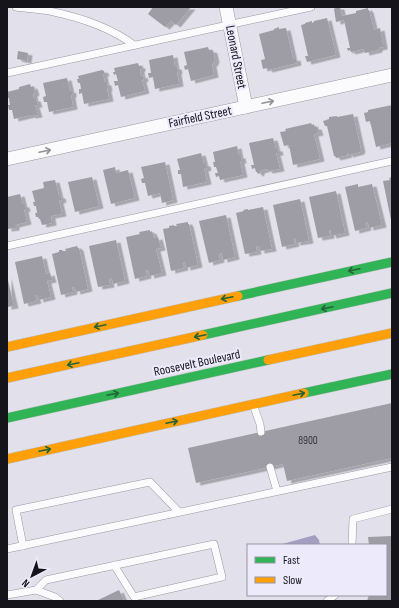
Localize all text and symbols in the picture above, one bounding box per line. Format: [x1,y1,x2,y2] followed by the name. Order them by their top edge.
[222,24,250,90] street label: Leonard Street
[261,97,274,105] one-way arrow
[167,102,233,132] street label: Fairfield Street
[38,147,51,155] one-way arrow
[348,267,361,275] one-way arrow
[221,295,234,303] one-way arrow
[320,304,333,312] one-way arrow
[94,323,107,331] one-way arrow
[193,332,206,340] one-way arrow
[152,346,242,380] street label: Roosevelt Boulevard
[66,360,79,368] one-way arrow
[107,390,120,398] one-way arrow
[292,390,305,398] one-way arrow
[165,418,178,426] one-way arrow
[298,434,318,447] house number: 8900
[38,446,51,454] one-way arrow
[247,544,387,596] legend
[283,553,300,568] text: Fast
[12,556,52,596] north arrow
[283,573,302,588] text: Slow
[19,576,32,590] text: N

